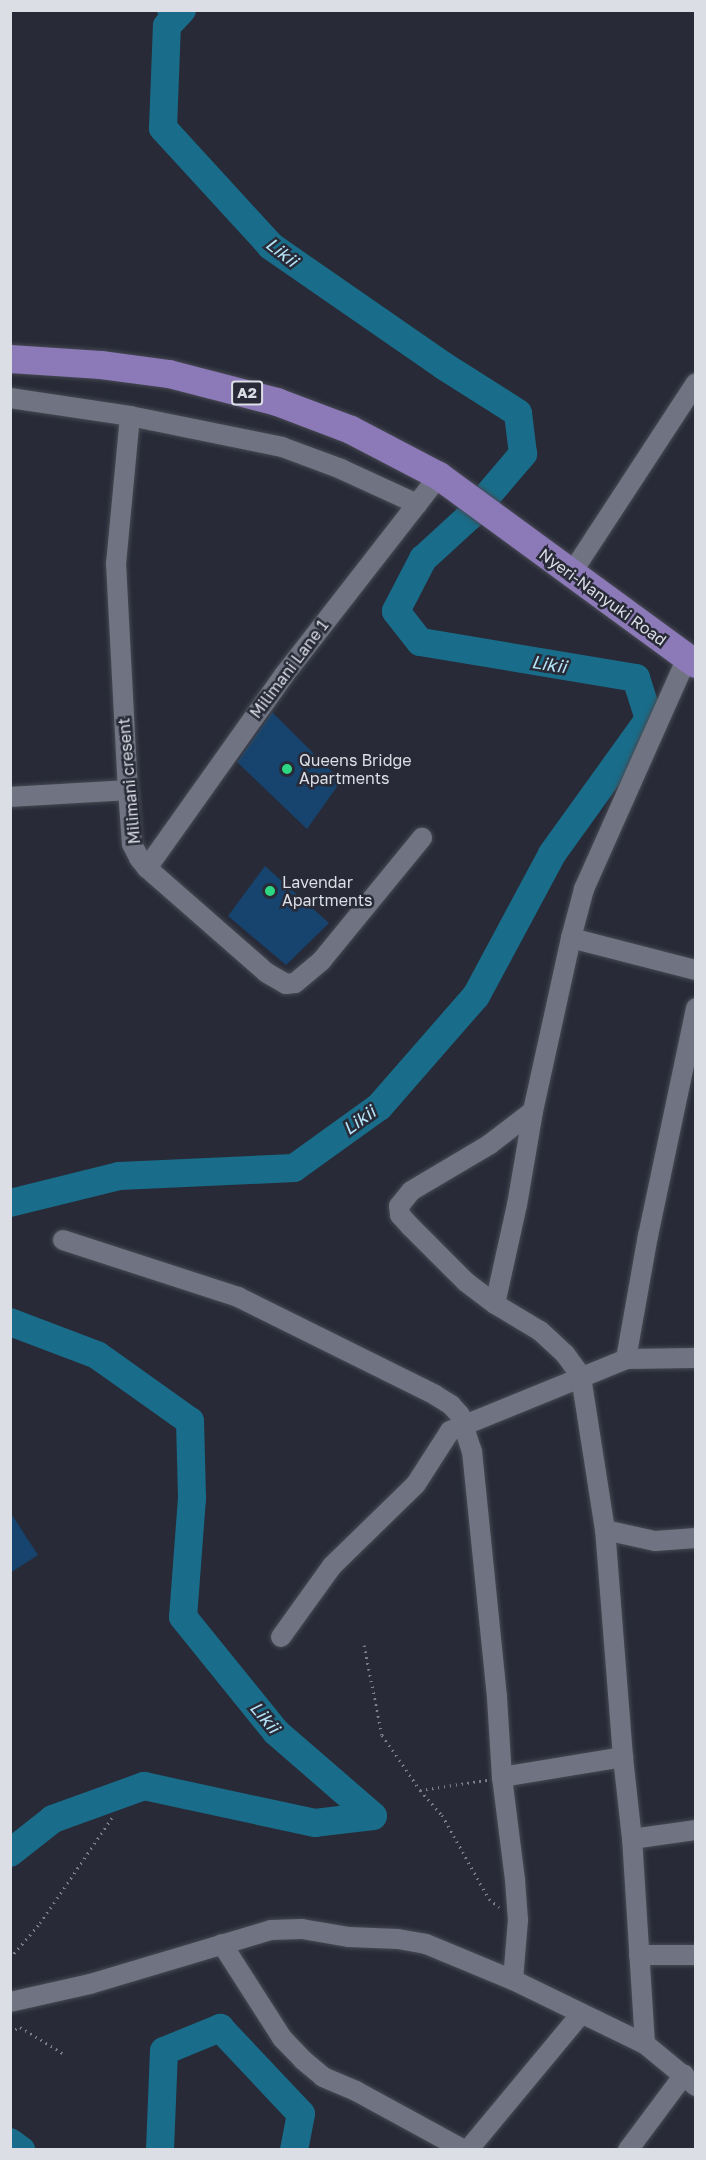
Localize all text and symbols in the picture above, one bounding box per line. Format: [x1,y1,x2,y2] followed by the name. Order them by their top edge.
[262,233,302,271] water label: Likii
[230,381,264,405] road number: A2
[536,544,670,650] street label: Nyeri-Nanyuki Road
[246,616,332,722] street label: Milimani Lane 1
[530,651,568,677] water label: Likii
[114,717,144,845] street label: Milimani cresent
[299,750,412,788] place label: Queens Bridge Apartments
[280,762,294,776] marker: Queens Bridge Apartments
[282,872,373,910] place label: Lavendar Apartments
[263,884,277,898] marker: Lavendar Apartments
[339,1101,379,1139] water label: Likii
[246,1697,284,1737] water label: Likii

